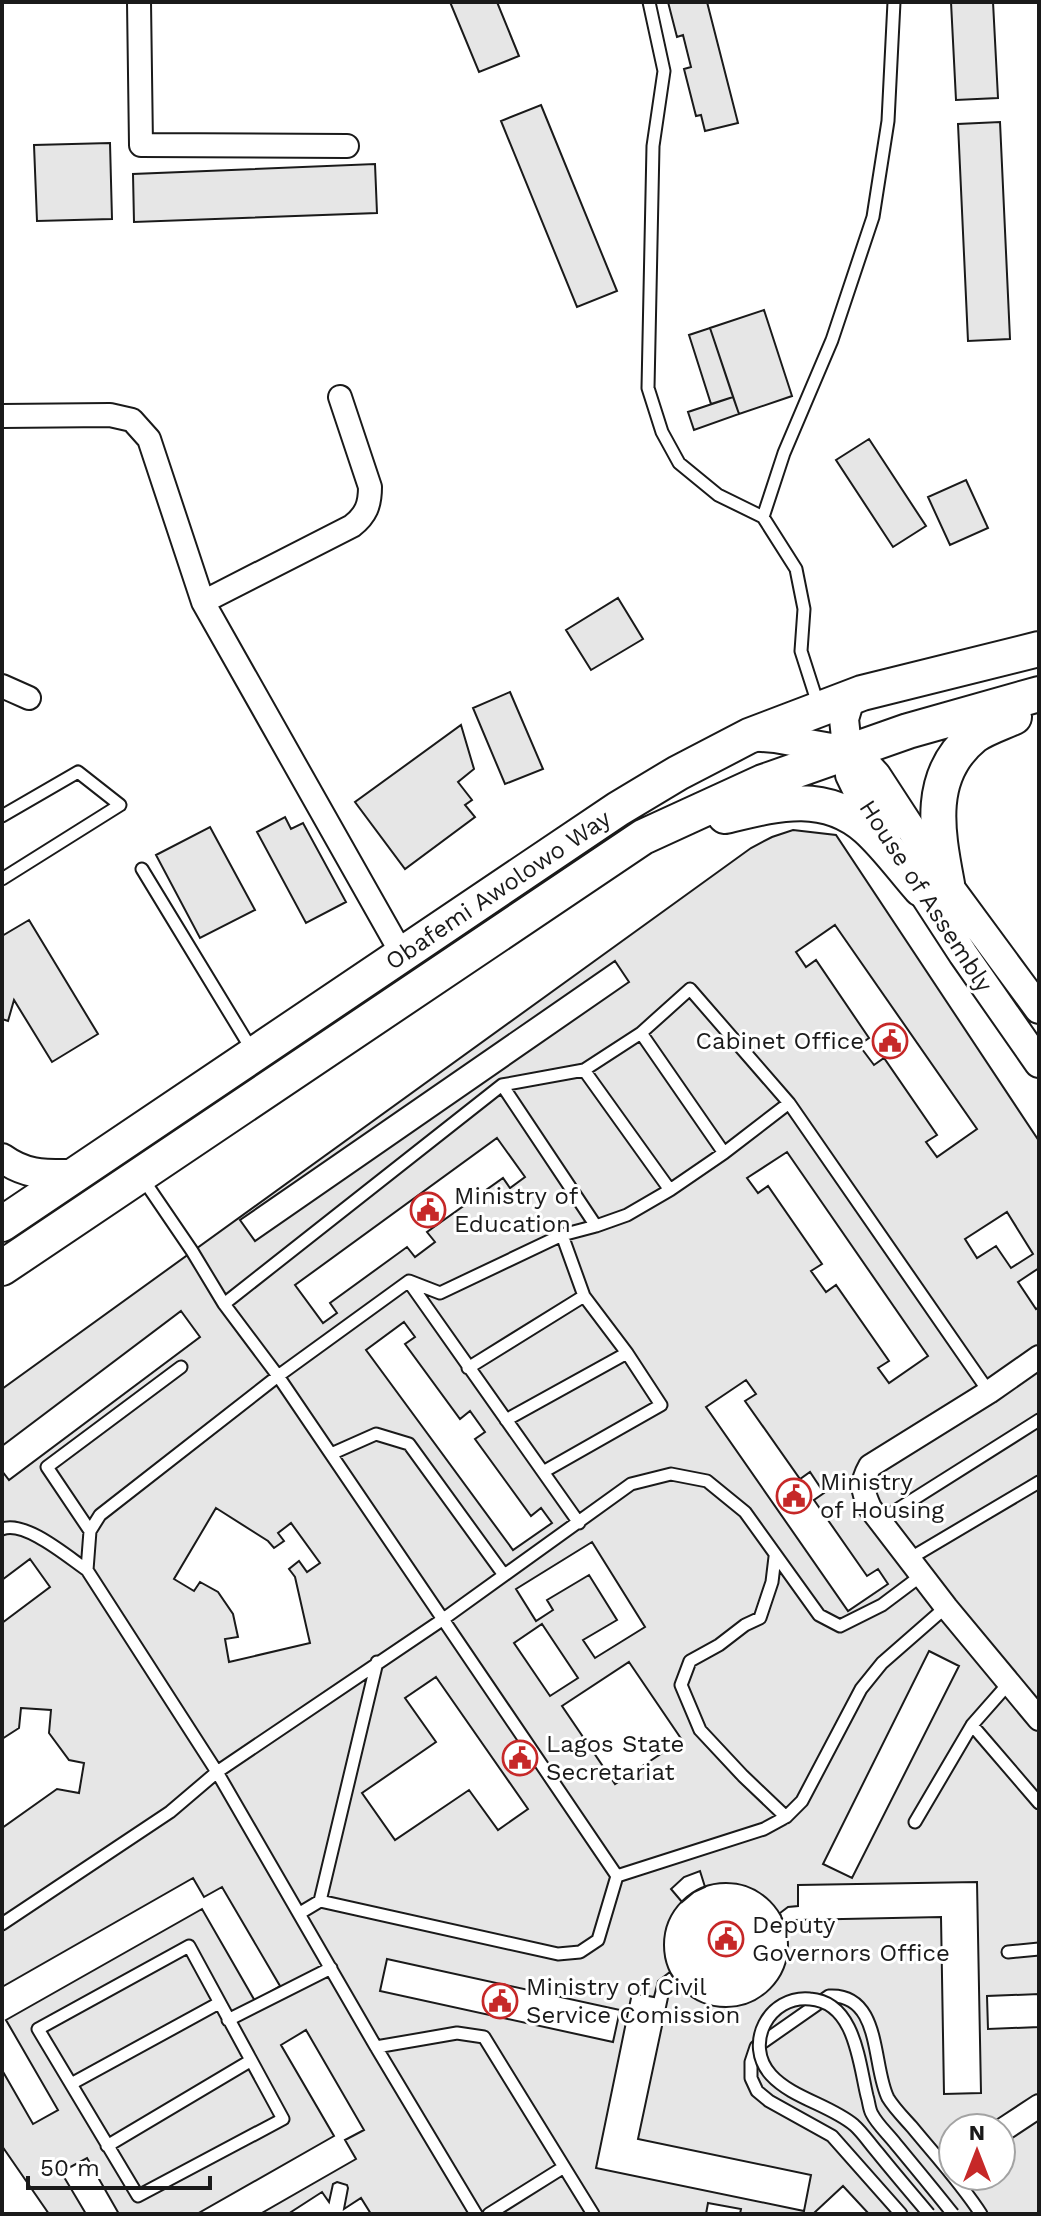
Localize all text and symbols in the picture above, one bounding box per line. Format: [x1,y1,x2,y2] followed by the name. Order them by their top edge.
[854,795,999,998] street label: House of Assembly
[380,804,616,976] street label: Obafemi Awolowo Way
[871,1022,909,1060] public building icon: Cabinet Office
[695,1027,864,1055] place label: Cabinet Office
[454,1182,579,1238] place label: Ministry of Education
[409,1191,447,1229] public building icon: Ministry of Education
[820,1468,944,1524] place label: Ministry of Housing
[775,1477,813,1515] public building icon: Ministry of Housing
[546,1730,684,1786] place label: Lagos State Secretariat
[501,1739,539,1777] public building icon: Lagos State Secretariat
[752,1911,950,1967] place label: Deputy Governors Office
[707,1920,745,1958] public building icon: Deputy Governors Office
[526,1973,740,2029] place label: Ministry of Civil Service Comission
[481,1982,519,2020] public building icon: Ministry of Civil Service Comission
[937,2112,1017,2192] north arrow
[969,2120,985,2145] text: N
[28,2140,210,2190] scale bar
[40,2154,100,2182] text: 50 m

